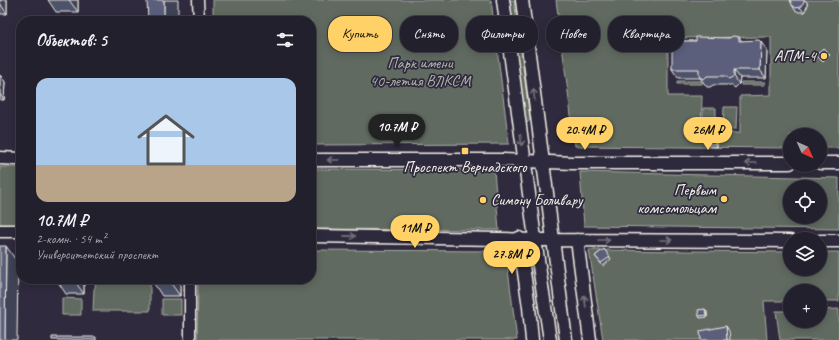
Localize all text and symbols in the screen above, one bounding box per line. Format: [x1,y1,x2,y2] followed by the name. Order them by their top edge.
[328,16,392,52] chip: Купить
[400,16,458,52] chip: Снять
[466,16,538,52] chip: Фильтры
[546,16,600,52] chip: Новое
[608,16,684,52] chip: Квартира
[274,29,296,51] icon: filters
[36,30,107,51] text: Объектов: 5
[774,46,818,66] place label: АПМ-4
[819,51,829,61] marker: АПМ-4
[370,53,472,91] park label: Парк имени 40-летия ВЛКСМ
[530,89,538,102] one-way arrow
[130,104,202,176] icon: home
[360,114,434,148] pin: 10.7M ₽
[548,117,622,151] pin: 20.4M ₽
[680,117,736,151] pin: 26M ₽
[377,119,417,135] text: 10.7M ₽
[565,122,605,138] text: 20.4M ₽
[692,122,724,138] text: 26M ₽
[783,128,827,172] north arrow
[783,128,827,328] map controls
[518,134,525,147] one-way arrow
[460,146,470,156] marker: Проспект Вернадского
[327,156,340,164] one-way arrow
[403,157,528,177] place label: Проспект Вернадского
[745,159,758,167] one-way arrow
[637,180,718,218] place label: Первым комсомольцам
[783,180,827,224] button: locate
[491,190,584,210] place label: Симону Боливару
[719,194,729,204] marker: Первым комсомольцам
[478,195,488,205] marker: Симону Боливару
[36,210,88,231] text: 10.7M ₽
[387,215,443,249] pin: 11M ₽
[399,220,431,236] text: 11M ₽
[36,231,106,247] text: 2-комн. · 54 m²
[343,232,356,240] one-way arrow
[783,232,827,276] button: layers
[597,236,610,244] one-way arrow
[659,237,672,244] one-way arrow
[475,241,549,275] pin: 27.8M ₽
[492,246,532,262] text: 27.8M ₽
[36,247,158,263] text: Университетский проспект
[783,284,827,328] button: +
[581,295,589,308] one-way arrow

